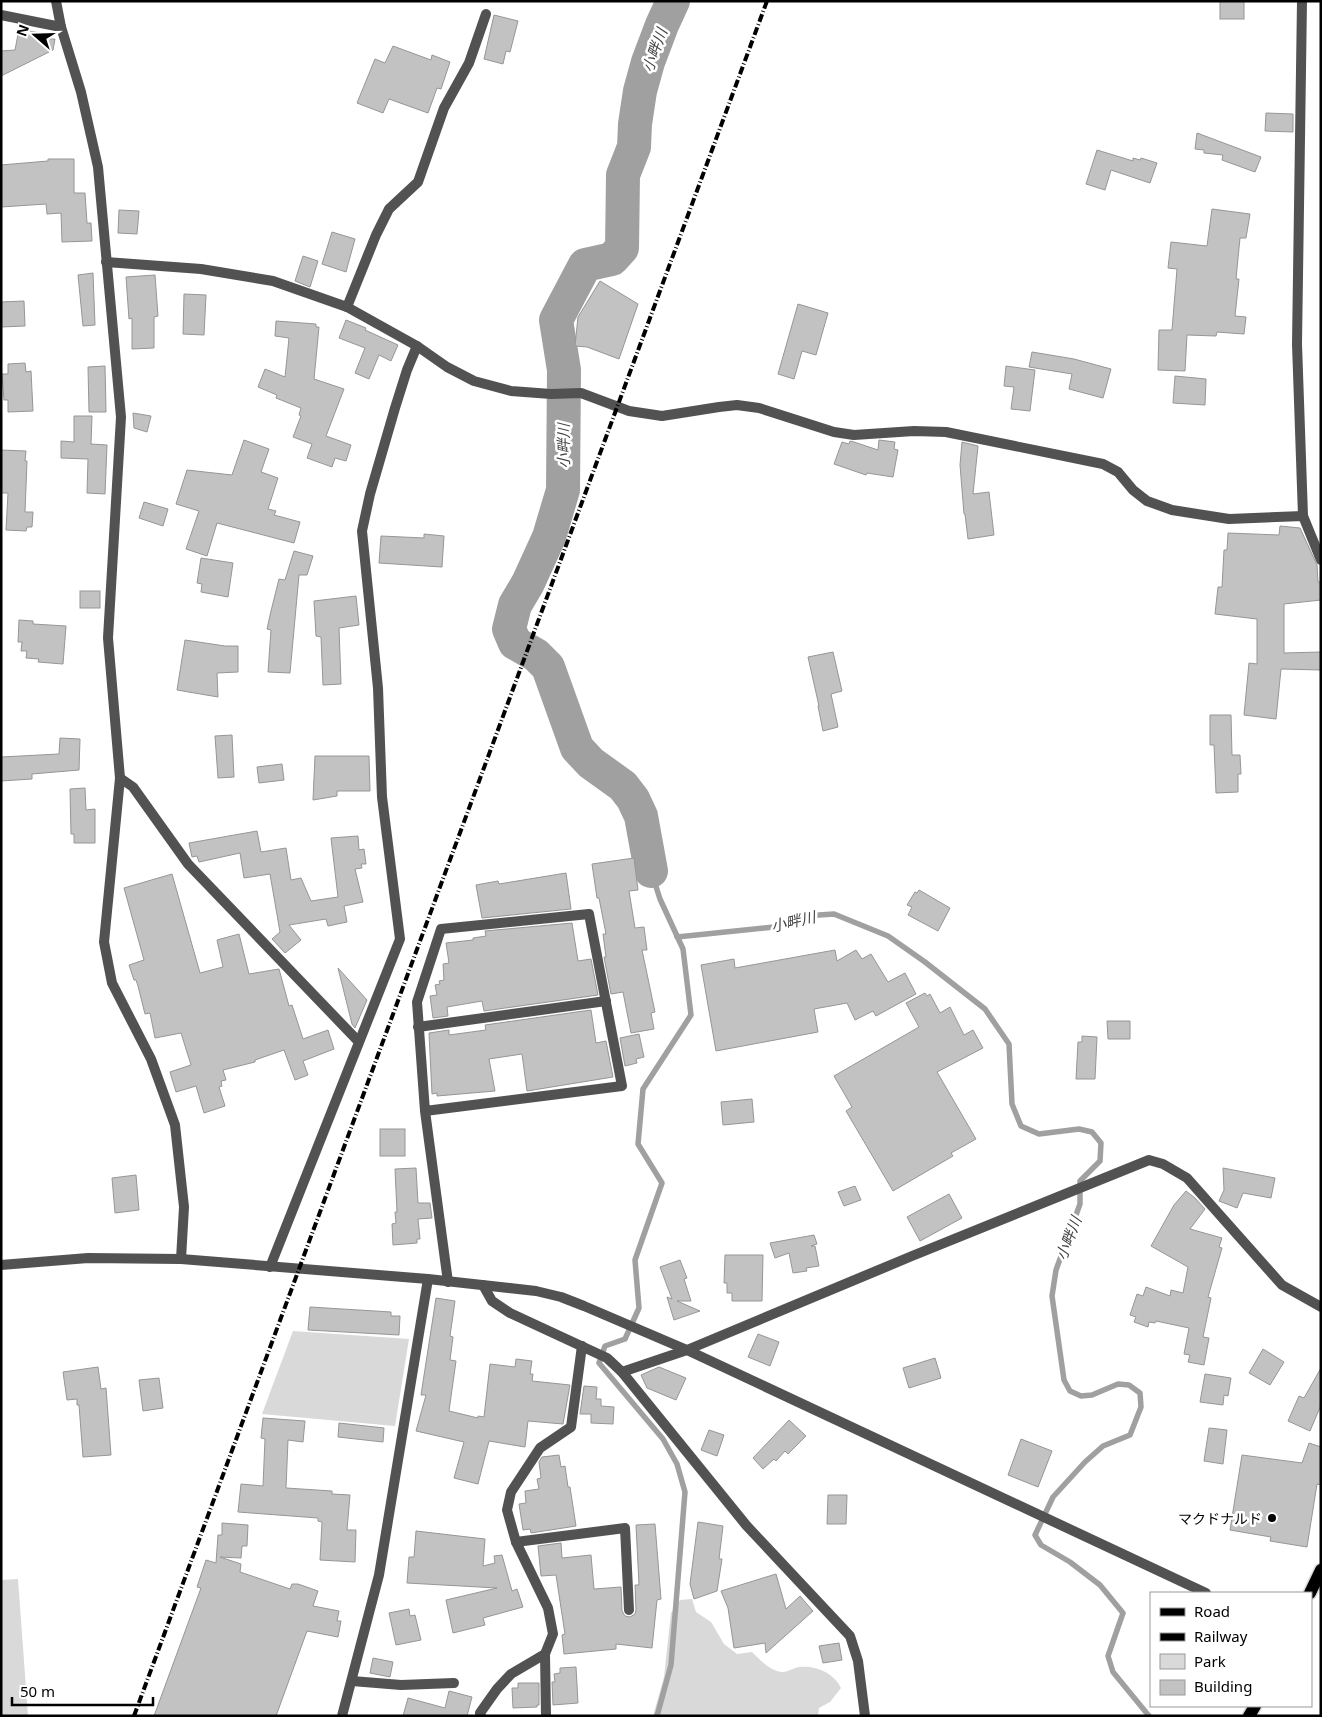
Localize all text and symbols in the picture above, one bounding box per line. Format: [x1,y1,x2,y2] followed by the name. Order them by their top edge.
[10,10,60,60] north arrow
[11,22,33,39] text: N
[637,24,672,75] water label: 小畔川
[553,422,573,469] water label: 小畔川
[769,906,819,936] water label: 小畔川
[1051,1212,1086,1263] water label: 小畔川
[1178,1509,1262,1528] place label: マクドナルド
[1266,1512,1278,1524] marker: マクドナルド
[1150,1592,1312,1707] legend
[1194,1601,1230,1621] text: Road
[1194,1626,1248,1646] text: Railway
[1194,1651,1226,1671] text: Park
[12,1674,154,1706] scale bar
[1194,1676,1252,1696] text: Building
[20,1681,55,1701] text: 50 m

